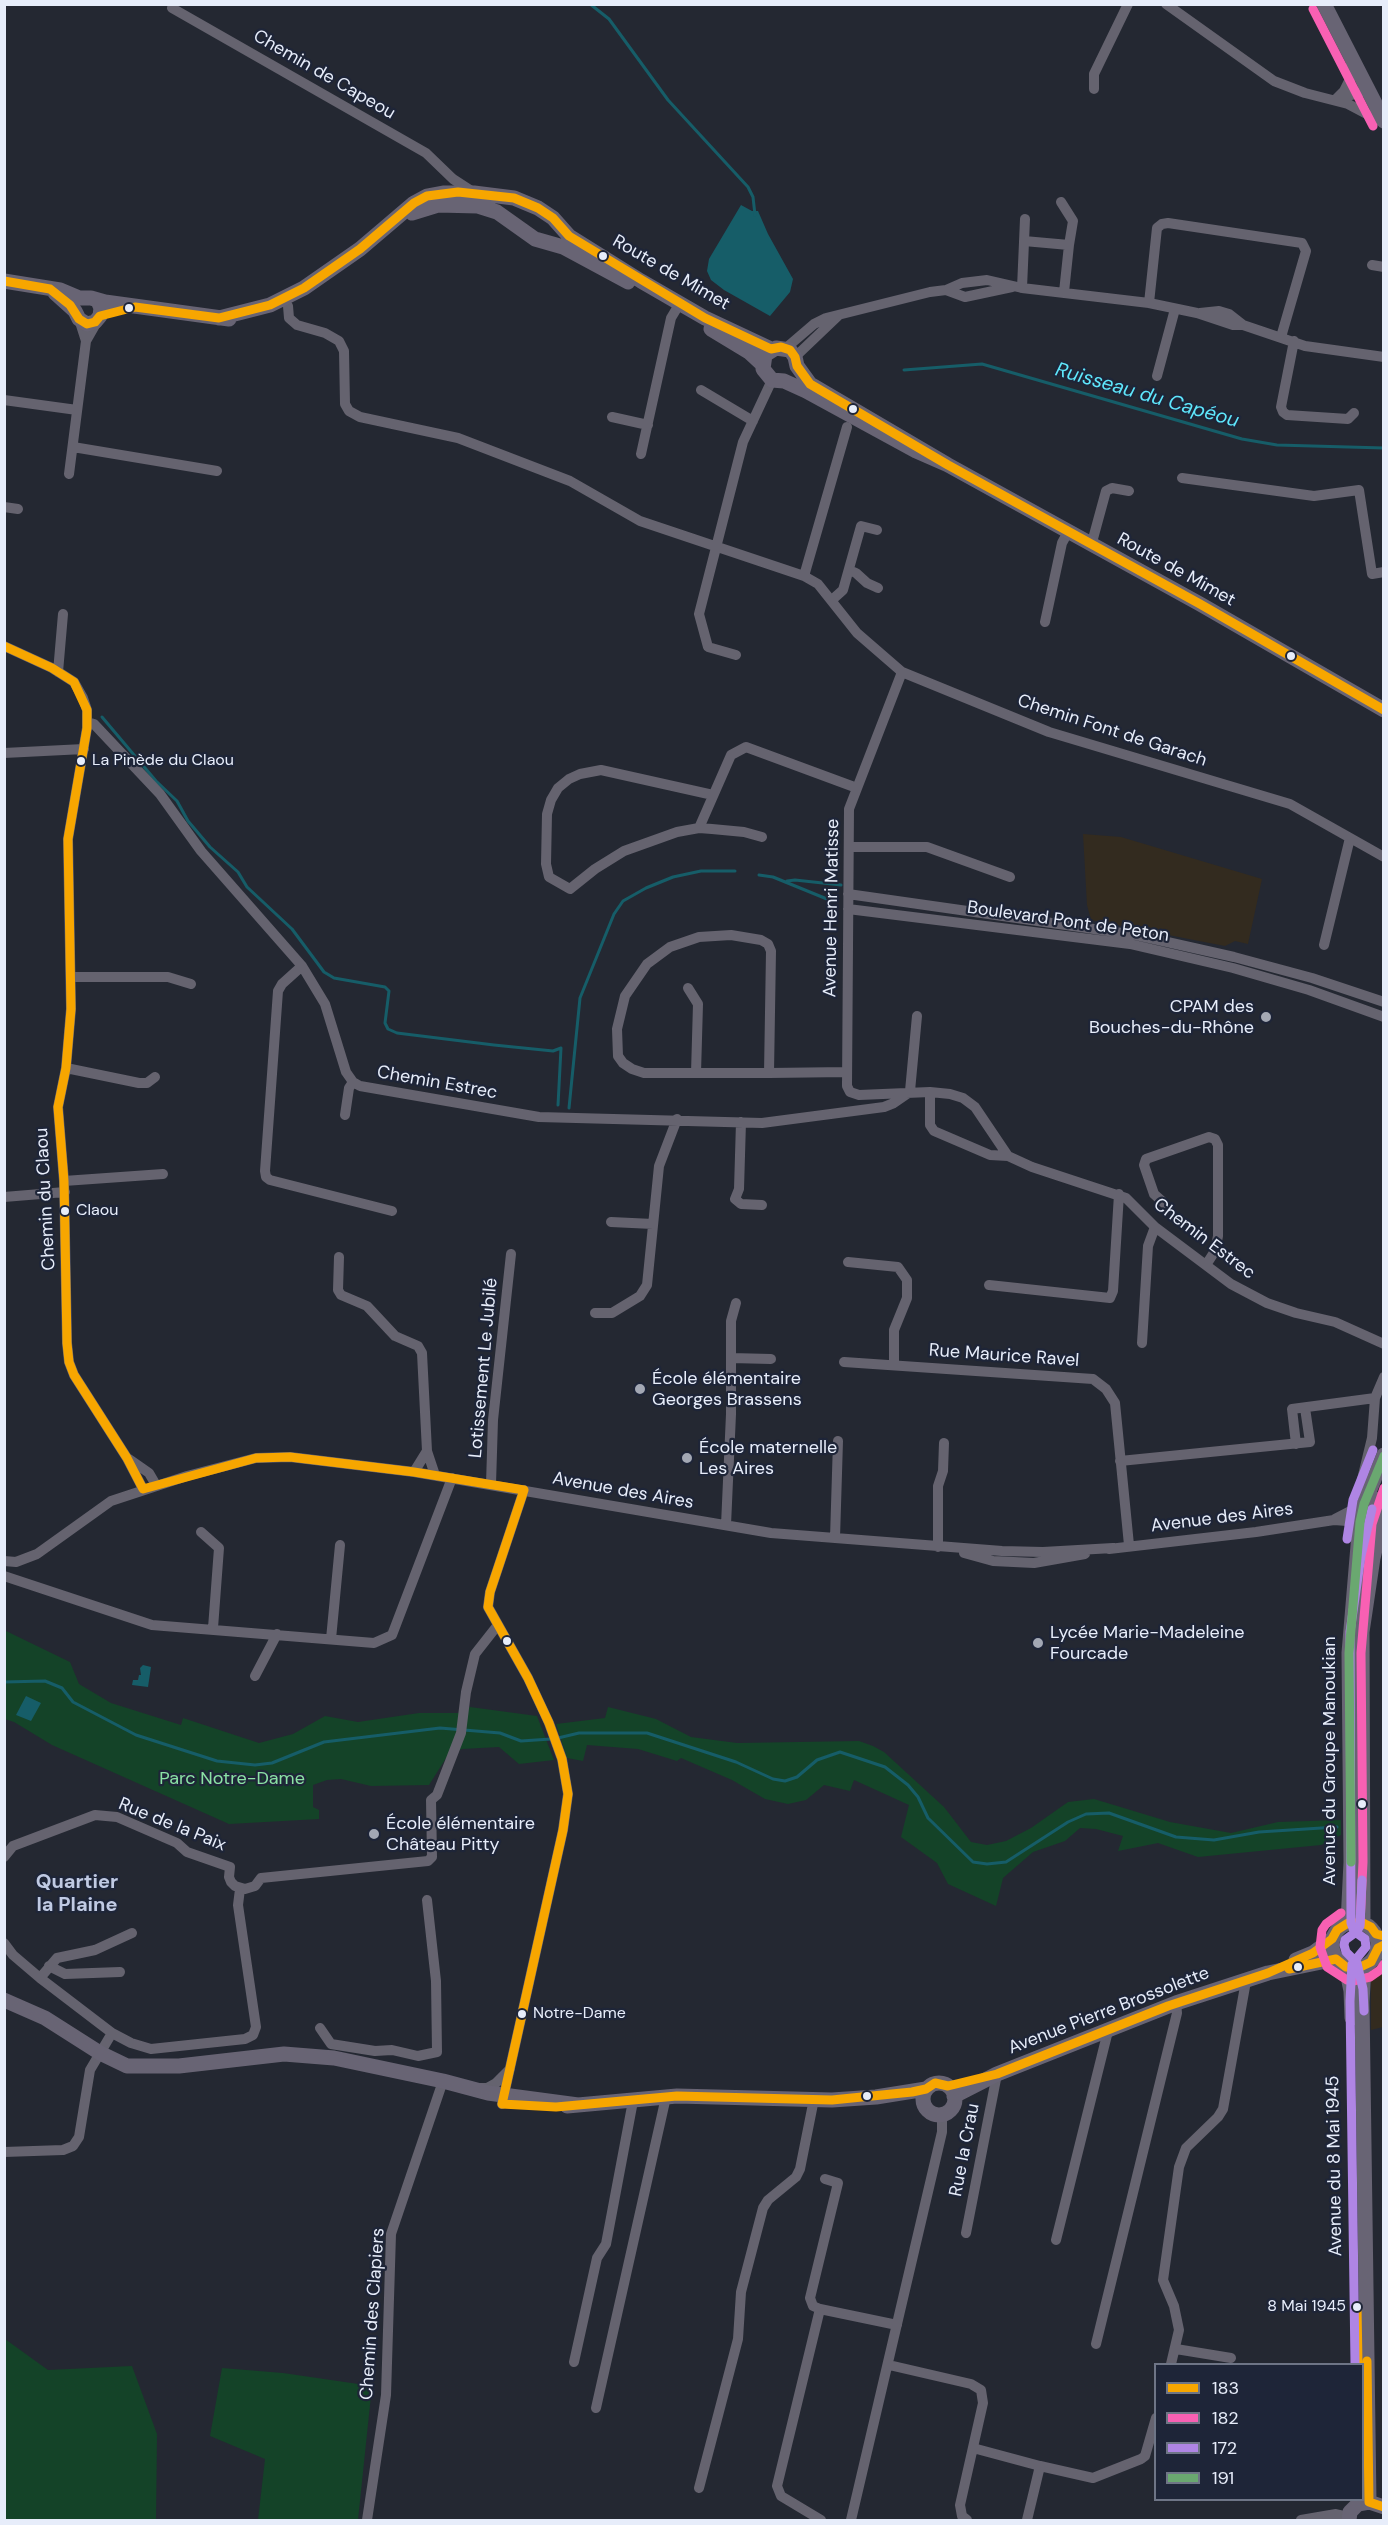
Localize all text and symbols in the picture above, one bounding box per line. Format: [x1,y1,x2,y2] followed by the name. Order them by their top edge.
[249,26,399,124] street label: Chemin de Capeou
[609,231,733,315] street label: Route de Mimet
[597,250,609,262] unlabelled marker
[123,302,135,314] unlabelled marker
[1052,358,1242,434] water label: Ruisseau du Capéou
[847,403,859,415] unlabelled marker
[1113,529,1239,611] street label: Route de Mimet
[1285,650,1297,662] unlabelled marker
[1015,690,1209,772] street label: Chemin Font de Garach
[92,751,234,771] place label: La Pinède du Claou
[75,755,87,767] marker: La Pinède du Claou
[820,818,844,998] street label: Avenue Henri Matisse
[966,897,1170,947] street label: Boulevard Pont de Peton
[1089,996,1254,1038] place label: CPAM des Bouches-du-Rhône
[1259,1010,1273,1024] marker: CPAM des Bouches-du-Rhône
[375,1062,499,1104] street label: Chemin Estrec
[31,1127,61,1271] street label: Chemin du Claou
[1149,1194,1259,1284] street label: Chemin Estrec
[76,1201,118,1221] place label: Claou
[59,1205,71,1217] marker: Claou
[465,1277,503,1459] street label: Lotissement Le Jubilé
[928,1340,1080,1372] street label: Rue Maurice Ravel
[652,1368,802,1410] place label: École élémentaire Georges Brassens
[633,1382,647,1396] marker: École élémentaire Georges Brassens
[699,1437,837,1480] place label: École maternelle Les Aires
[680,1451,694,1465] marker: École maternelle Les Aires
[551,1468,695,1514] street label: Avenue des Aires
[1150,1499,1294,1537] street label: Avenue des Aires
[1050,1622,1245,1664] place label: Lycée Marie-Madeleine Fourcade
[501,1635,513,1647] unlabelled marker
[1031,1636,1045,1650] marker: Lycée Marie-Madeleine Fourcade
[1319,1636,1341,1886] street label: Avenue du Groupe Manoukian
[159,1768,305,1790] park label: Parc Notre-Dame
[115,1794,229,1856] street label: Rue de la Paix
[1356,1798,1368,1810] unlabelled marker
[386,1813,535,1856] place label: École élémentaire Château Pitty
[367,1827,381,1841] marker: École élémentaire Château Pitty
[36,1871,118,1918] district label: Quartier la Plaine
[1292,1961,1304,1973] unlabelled marker
[1005,1963,1213,2059] street label: Avenue Pierre Brossolette
[533,2004,626,2024] place label: Notre-Dame
[516,2008,528,2020] marker: Notre-Dame
[1323,2075,1347,2257] street label: Avenue du 8 Mai 1945
[861,2090,873,2102] unlabelled marker
[945,2102,985,2198] street label: Rue la Crau
[356,2227,390,2401] street label: Chemin des Clapiers
[1267,2297,1346,2317] place label: 8 Mai 1945
[1351,2301,1363,2313] marker: 8 Mai 1945
[1154,2363,1364,2501] legend
[1212,2376,1239,2400] text: 183
[1212,2406,1239,2430] text: 182
[1212,2436,1237,2460] text: 172
[1212,2466,1234,2490] text: 191

